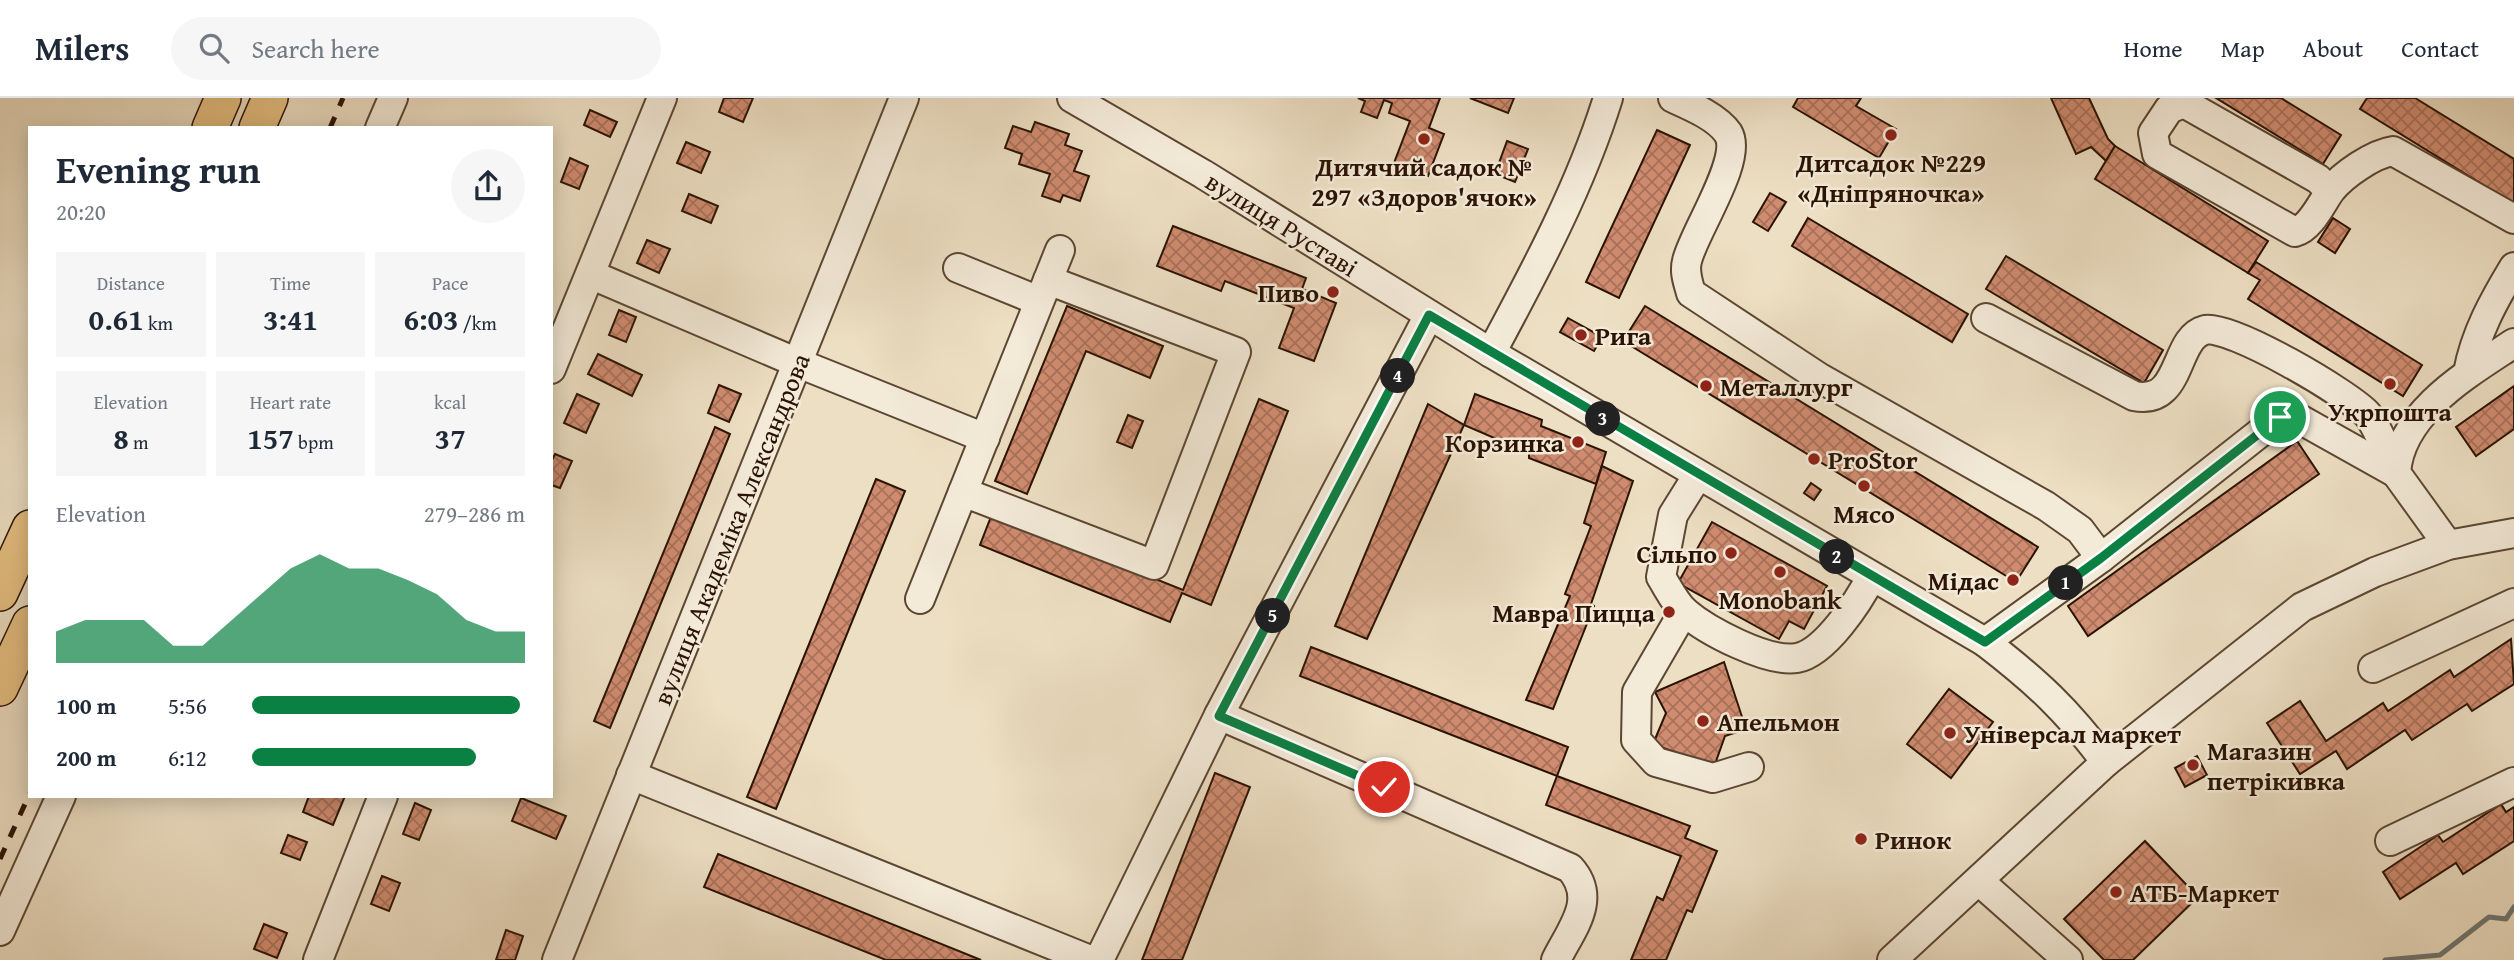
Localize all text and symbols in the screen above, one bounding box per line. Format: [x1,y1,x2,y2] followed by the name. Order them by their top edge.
[171,17,661,80] search box
[35,24,129,72] text: Milers
[195,29,233,67] icon: search
[251,29,380,68] text: Search here
[2124,31,2183,66] text: Home
[2221,31,2265,66] text: Map
[2303,31,2363,66] text: About
[2401,31,2479,66] text: Contact
[1883,127,1899,143] marker: Дитсадок №229 «Дніпряночка»
[1416,131,1432,147] marker: Дитячий садок № 297 «Здоров'ячок»
[56,141,260,197] text: Evening run
[1795,143,1986,212] place label: Дитсадок №229 «Дніпряночка»
[1311,147,1537,216] place label: Дитячий садок № 297 «Здоров'ячок»
[451,149,525,223] button: share
[1198,162,1366,286] street label: вулиця Руставі
[56,195,106,228] text: 20:20
[97,269,165,297] text: Distance
[270,269,311,297] text: Time
[432,269,468,297] text: Pace
[1258,273,1319,312] place label: Пиво
[1325,284,1341,300] marker: Пиво
[89,297,144,341] text: 0.61
[263,297,318,341] text: 3:41
[403,297,459,341] text: 6:03
[144,309,173,337] text: km
[459,309,497,337] text: /km
[1595,316,1652,355] place label: Рига
[1573,327,1589,343] marker: Рига
[642,347,820,711] street label: вулиця Академіка Александрова
[1380,358,1416,394] pin: 4
[1393,361,1402,389] text: 4
[1720,367,1853,406] place label: Металлург
[2382,376,2398,392] marker: Укрпошта
[1698,378,1714,394] marker: Металлург
[2250,387,2310,447] pin
[94,388,168,416] text: Elevation
[250,388,331,416] text: Heart rate
[434,388,466,416] text: kcal
[2328,392,2452,431] place label: Укрпошта
[2261,398,2299,436] icon: arrive
[1586,402,1620,436] pin: 3
[1598,404,1607,432] text: 3
[113,416,129,460] text: 8
[247,416,294,460] text: 157
[435,416,466,460] text: 37
[1445,423,1565,462] place label: Корзинка
[129,428,148,456] text: m
[294,428,334,456] text: bpm
[1570,434,1586,450] marker: Корзинка
[1828,440,1918,479] place label: ProStor
[1806,451,1822,467] marker: ProStor
[1856,478,1872,494] marker: Мясо
[1833,494,1895,533] place label: Мясо
[56,497,146,530] text: Elevation
[424,497,525,530] text: 279–286 m
[1636,534,1717,573] place label: Сільпо
[1820,540,1854,574] pin: 2
[1832,542,1841,570] text: 2
[1723,545,1739,561] marker: Сільпо
[1928,561,1999,600] place label: Мідас
[1772,564,1788,580] marker: Monobank
[2048,566,2084,601] pin: 1
[2061,568,2070,596] text: 1
[2005,572,2021,588] marker: Мідас
[1718,580,1842,619] place label: Monobank
[1492,593,1656,632] place label: Мавра Пицца
[1256,598,1290,634] pin: 5
[1268,601,1277,629] text: 5
[1661,604,1677,620] marker: Мавра Пицца
[56,689,117,722] text: 100 m
[168,689,207,722] text: 5:56
[1717,702,1840,741] place label: Апельмон
[1695,713,1711,729] marker: Апельмон
[1964,714,2181,753] place label: Універсал маркет
[1942,725,1958,741] marker: Універсал маркет
[2207,731,2346,800] place label: Магазин петрікивка
[56,741,117,774] text: 200 m
[168,741,207,774] text: 6:12
[1354,757,1414,817] pin
[2185,757,2201,773] marker: Магазин петрікивка
[1365,768,1403,806] icon: check
[1875,820,1951,859] place label: Ринок
[1853,831,1869,847] marker: Ринок
[2130,873,2279,912] place label: АТБ-Маркет
[2108,884,2124,900] marker: АТБ-Маркет

